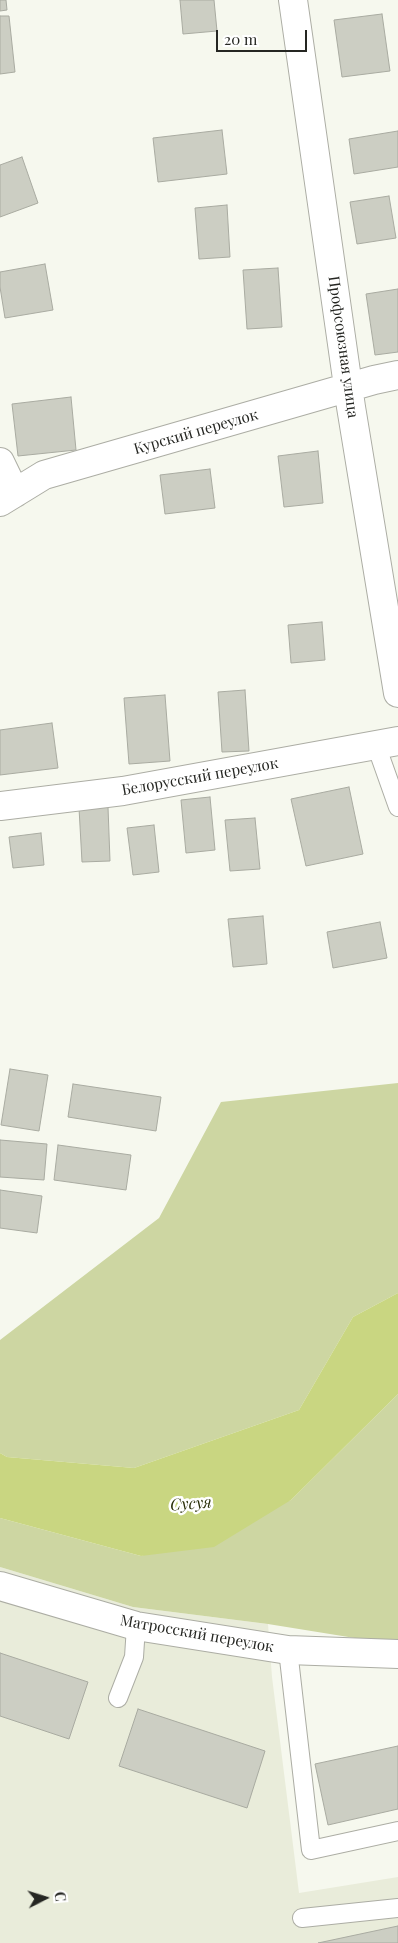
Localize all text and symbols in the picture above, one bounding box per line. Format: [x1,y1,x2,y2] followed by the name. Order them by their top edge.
[218,20,309,52] scale bar
[224,29,257,49] text: 20 m
[324,275,362,419] street label: Профсоюзная улица
[132,406,260,458] street label: Курский переулок
[120,754,280,800] street label: Белорусский переулок
[170,1493,212,1515] water label: Сусуя
[119,1612,275,1656] street label: Матросский переулок
[20,1873,70,1923] north arrow
[51,1891,70,1902] text: С

